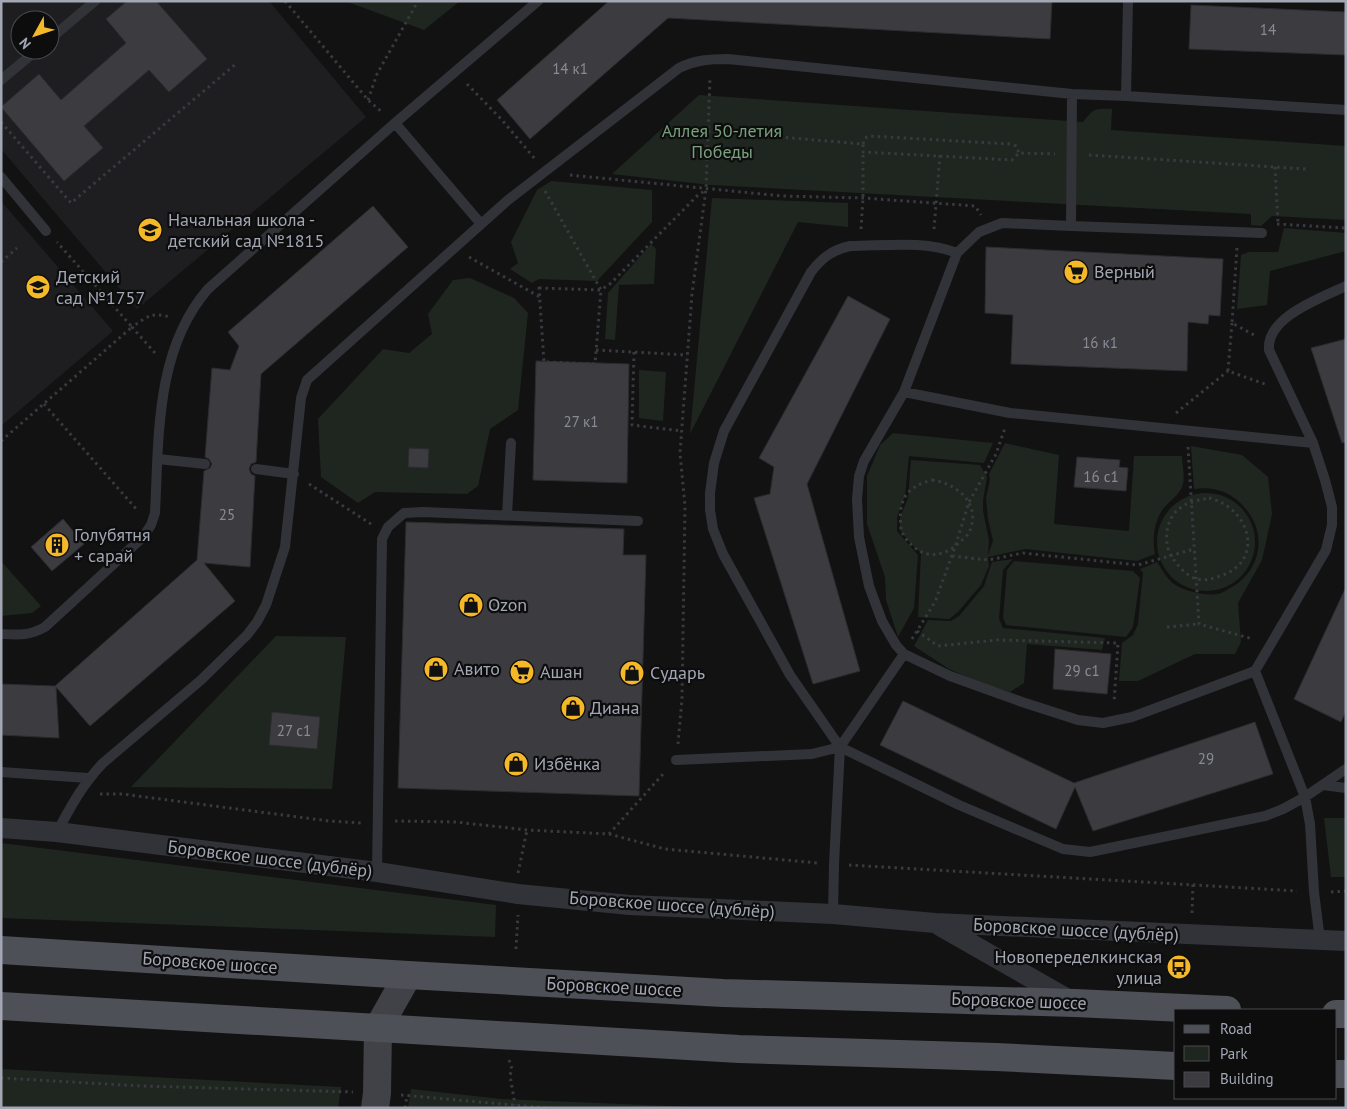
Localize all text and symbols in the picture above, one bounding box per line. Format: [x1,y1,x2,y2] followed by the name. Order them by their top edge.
[10,10,60,60] north arrow
[1260,20,1276,39] house number: 14
[15,34,35,53] text: N
[552,59,588,78] house number: 14 к1
[662,119,782,163] park label: Аллея 50-летия Победы
[168,208,324,252] place label: Начальная школа - детский сад №1815
[137,217,163,243] school or university icon: Начальная школа - детский сад №1815
[1063,259,1089,285] supermarket icon: Верный
[1094,260,1155,283] place label: Верный
[56,265,145,309] place label: Детский сад №1757
[25,274,51,300] school or university icon: Детский сад №1757
[1082,333,1118,352] house number: 16 к1
[564,412,598,431] house number: 27 к1
[1083,467,1119,486] house number: 16 с1
[219,505,235,524] house number: 25
[74,523,151,567] place label: Голубятня + сарай
[44,532,70,558] building icon: Голубятня + сарай
[458,592,484,618] shop icon: Ozon
[488,593,527,616] place label: Ozon
[423,656,449,682] shop icon: Авито
[454,657,500,680] place label: Авито
[509,659,535,685] supermarket icon: Ашан
[540,660,582,683] place label: Ашан
[619,660,645,686] shop icon: Сударь
[650,661,705,684] place label: Сударь
[1064,661,1100,680] house number: 29 с1
[560,695,586,721] shop icon: Диана
[590,696,639,719] place label: Диана
[277,721,311,740] house number: 27 с1
[1198,749,1214,768] house number: 29
[503,751,529,777] shop icon: Избёнка
[534,752,600,775] place label: Избёнка
[166,835,374,882] street label: Боровское шоссе (дублёр)
[568,886,776,923] street label: Боровское шоссе (дублёр)
[973,913,1179,946] street label: Боровское шоссе (дублёр)
[994,945,1162,989] place label: Новопеределкинская улица
[142,946,278,979] street label: Боровское шоссе
[1166,954,1192,980] bus stop icon: Новопеределкинская улица
[546,971,682,1002] street label: Боровское шоссе
[951,987,1087,1014] street label: Боровское шоссе
[1174,1009,1337,1099] legend
[1220,1019,1252,1038] text: Road
[1220,1044,1248,1063] text: Park
[1220,1069,1274,1088] text: Building

